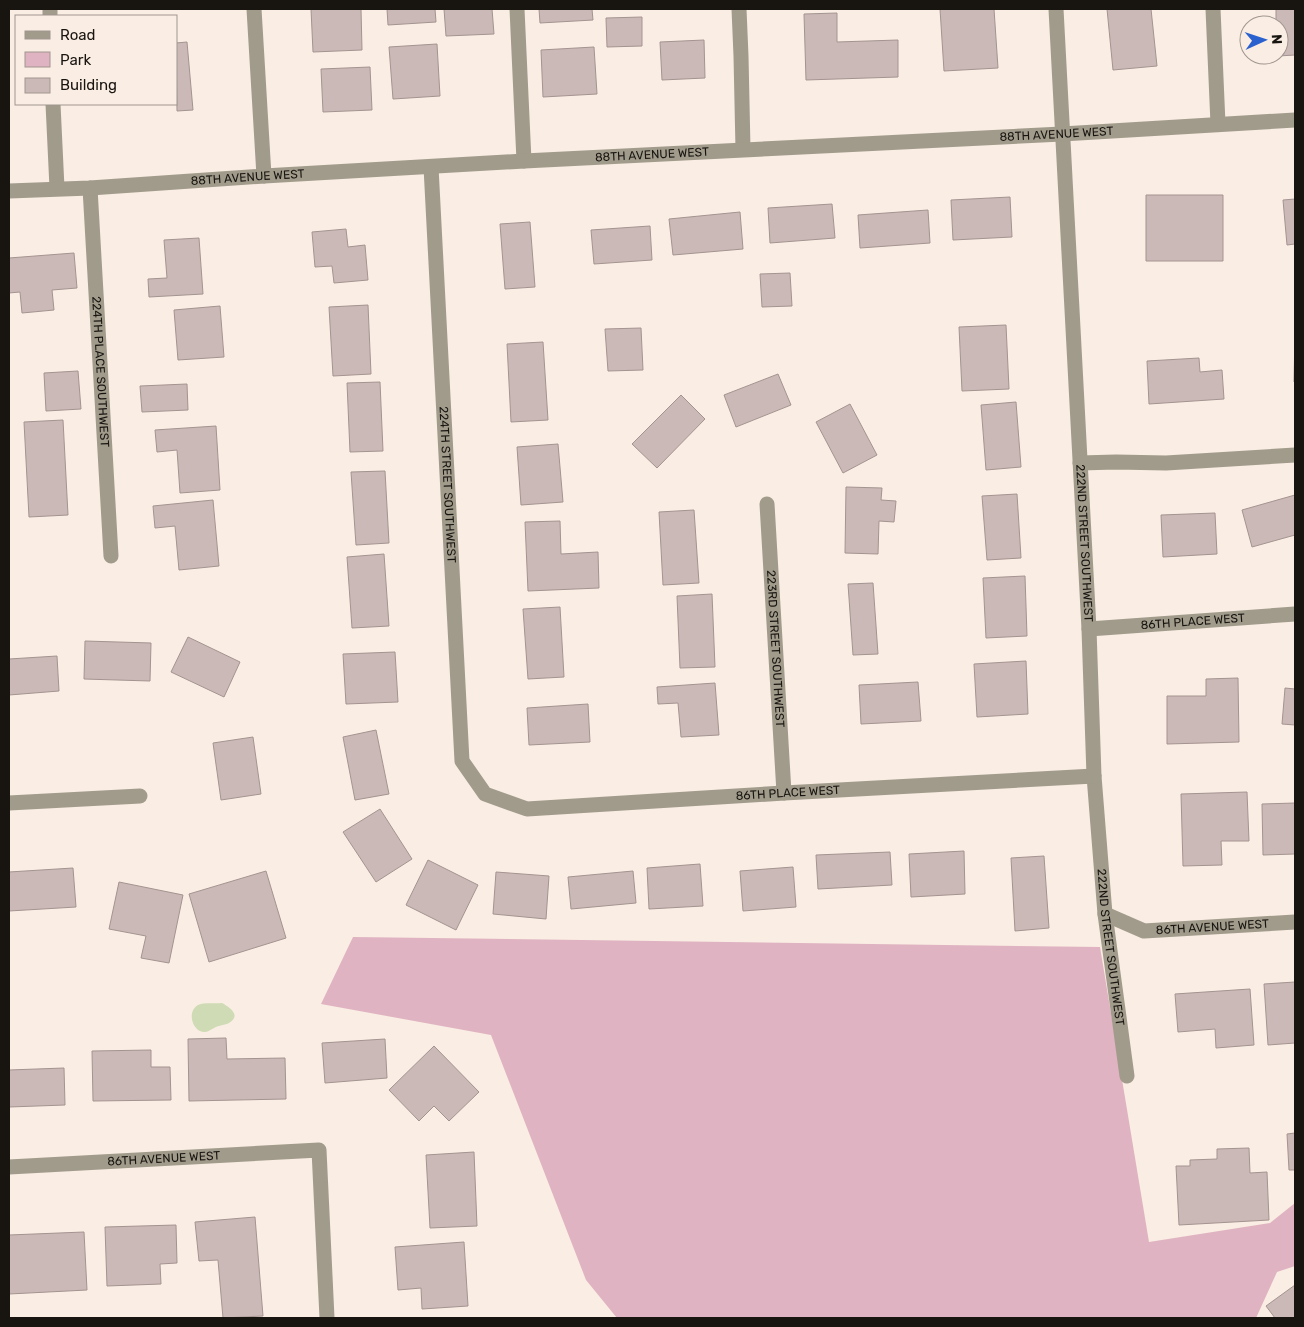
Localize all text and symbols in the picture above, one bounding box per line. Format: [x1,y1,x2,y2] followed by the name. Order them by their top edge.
[15,15,178,105] legend
[1239,15,1289,65] north arrow
[60,26,96,44] text: Road
[1268,34,1285,45] text: N
[60,51,91,69] text: Park
[60,76,117,94] text: Building
[999,124,1114,144] street label: 88TH AVENUE WEST
[595,145,709,164] street label: 88TH AVENUE WEST
[190,167,305,188] street label: 88TH AVENUE WEST
[89,296,112,448] street label: 224TH PLACE SOUTHWEST
[436,406,459,563] street label: 224TH STREET SOUTHWEST
[1073,464,1096,622] street label: 222ND STREET SOUTHWEST
[764,570,787,728] street label: 223RD STREET SOUTHWEST
[1140,611,1245,632] street label: 86TH PLACE WEST
[735,783,840,803] street label: 86TH PLACE WEST
[1094,868,1127,1027] street label: 222ND STREET SOUTHWEST
[1155,917,1269,937] street label: 86TH AVENUE WEST
[107,1148,221,1169] street label: 86TH AVENUE WEST

